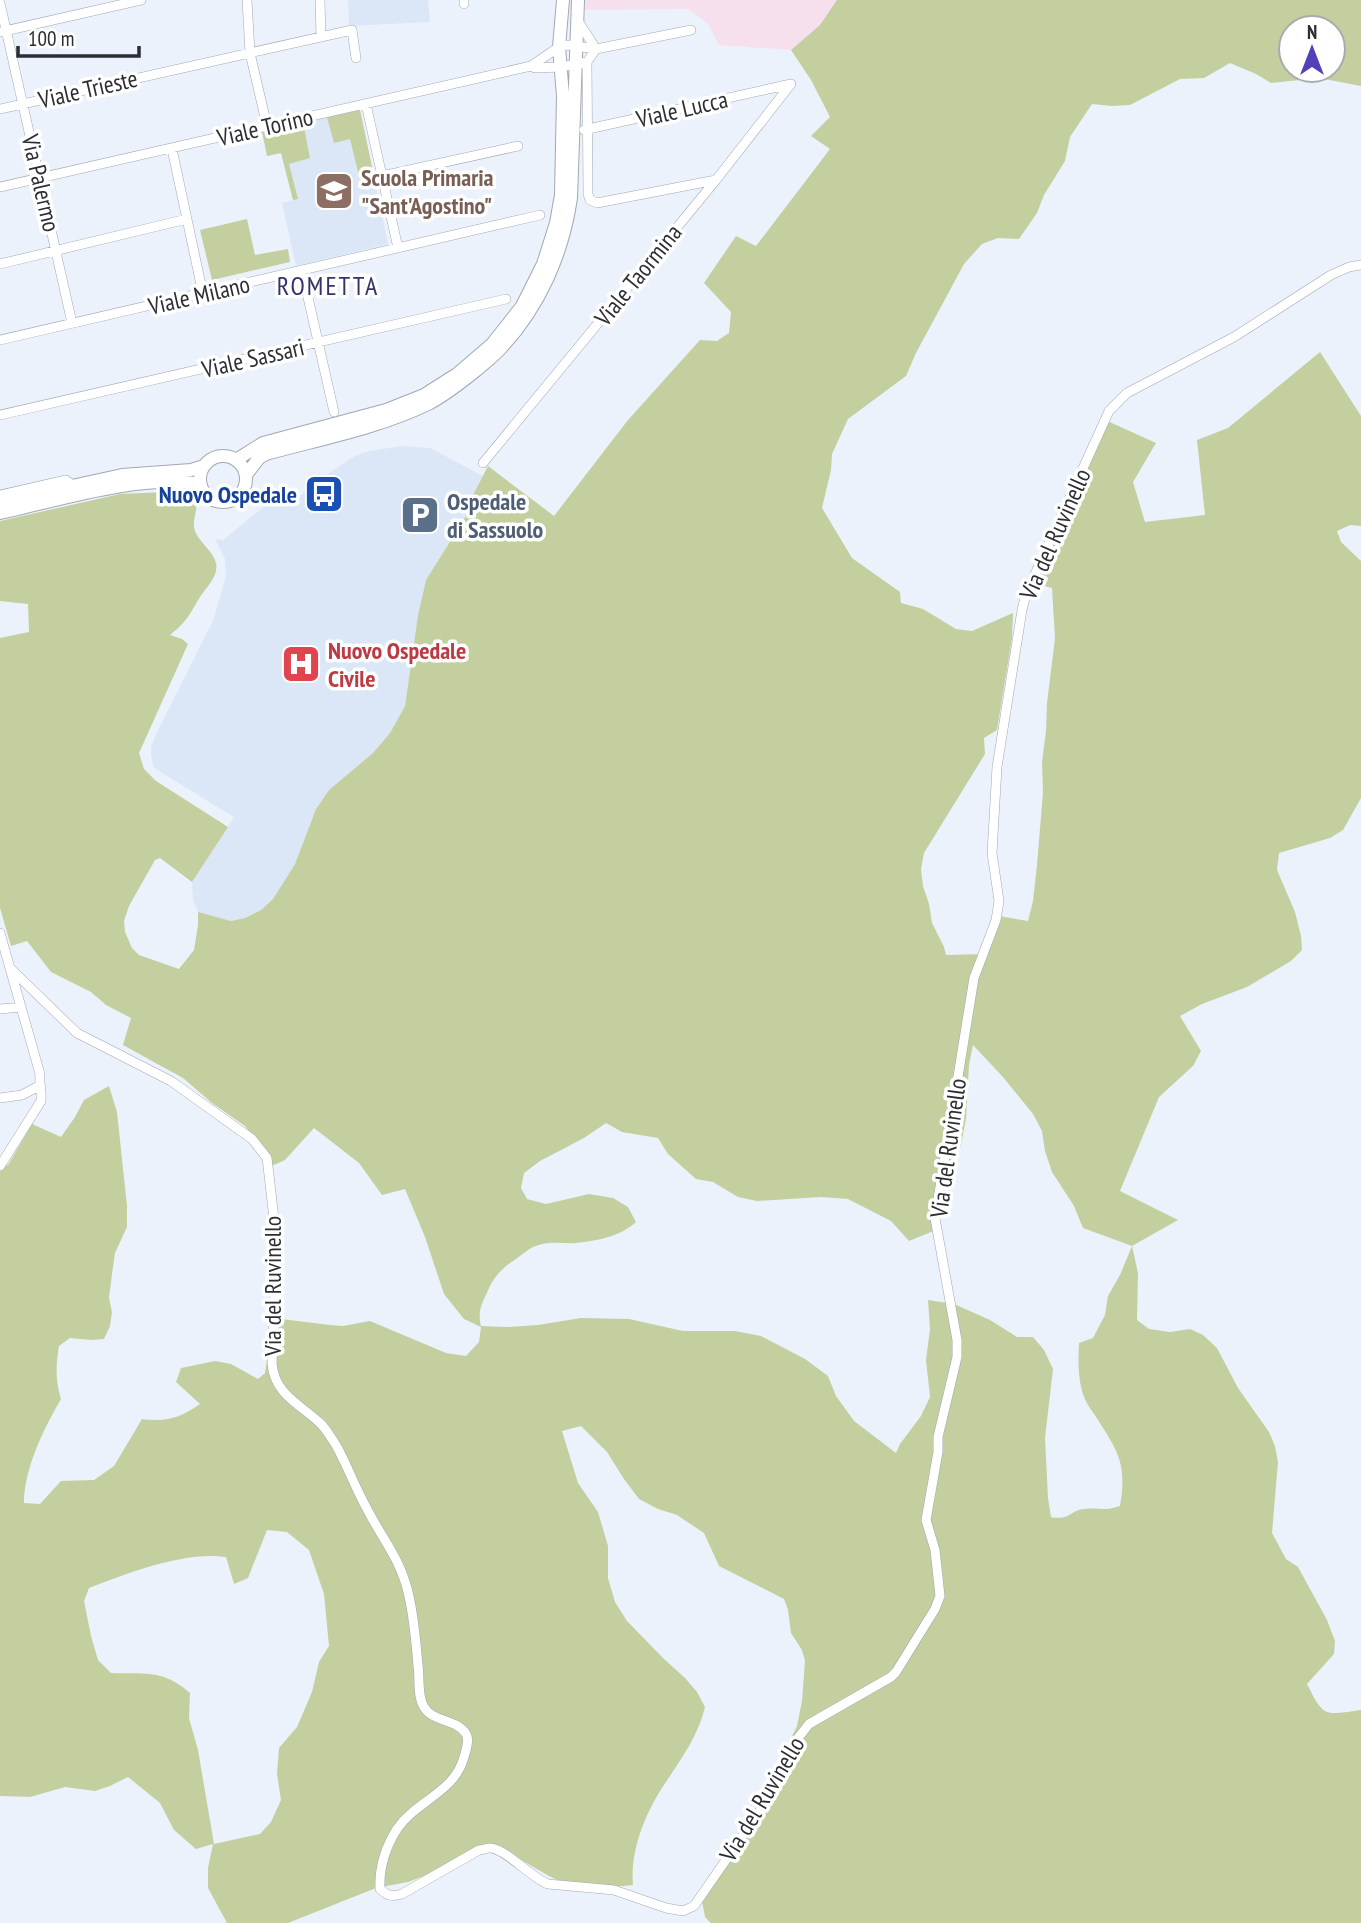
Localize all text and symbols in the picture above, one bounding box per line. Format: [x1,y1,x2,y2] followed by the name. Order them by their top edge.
[18,14,138,58] scale bar
[1277,14,1347,84] north arrow
[1307,20,1317,44] text: N
[28,25,74,52] text: 100 m
[34,63,141,116] street label: Viale Trieste
[632,83,731,135] street label: Viale Lucca
[213,101,316,153] street label: Viale Torino
[15,130,67,235] street label: Via Palermo
[361,162,494,221] place label: Scuola Primaria "Sant'Agostino"
[313,170,355,212] school or university icon: Scuola Primaria "Sant'Agostino"
[587,218,688,333] street label: Viale Taormina
[144,268,253,322] street label: Viale Milano
[277,269,379,302] district label: ROMETTA
[198,331,307,385] street label: Viale Sassari
[1012,464,1098,605] street label: Via del Ruvinello
[303,473,345,515] bus stop icon: Nuovo Ospedale
[159,479,297,510] place label: Nuovo Ospedale
[447,486,543,545] place label: Ospedale di Sassuolo
[399,494,441,536] parking icon: Ospedale di Sassuolo
[328,635,466,694] place label: Nuovo Ospedale Civile
[280,643,322,685] hospital icon: Nuovo Ospedale Civile
[923,1076,973,1221] street label: Via del Ruvinello
[257,1216,288,1357] street label: Via del Ruvinello
[712,1731,811,1868] street label: Via del Ruvinello

